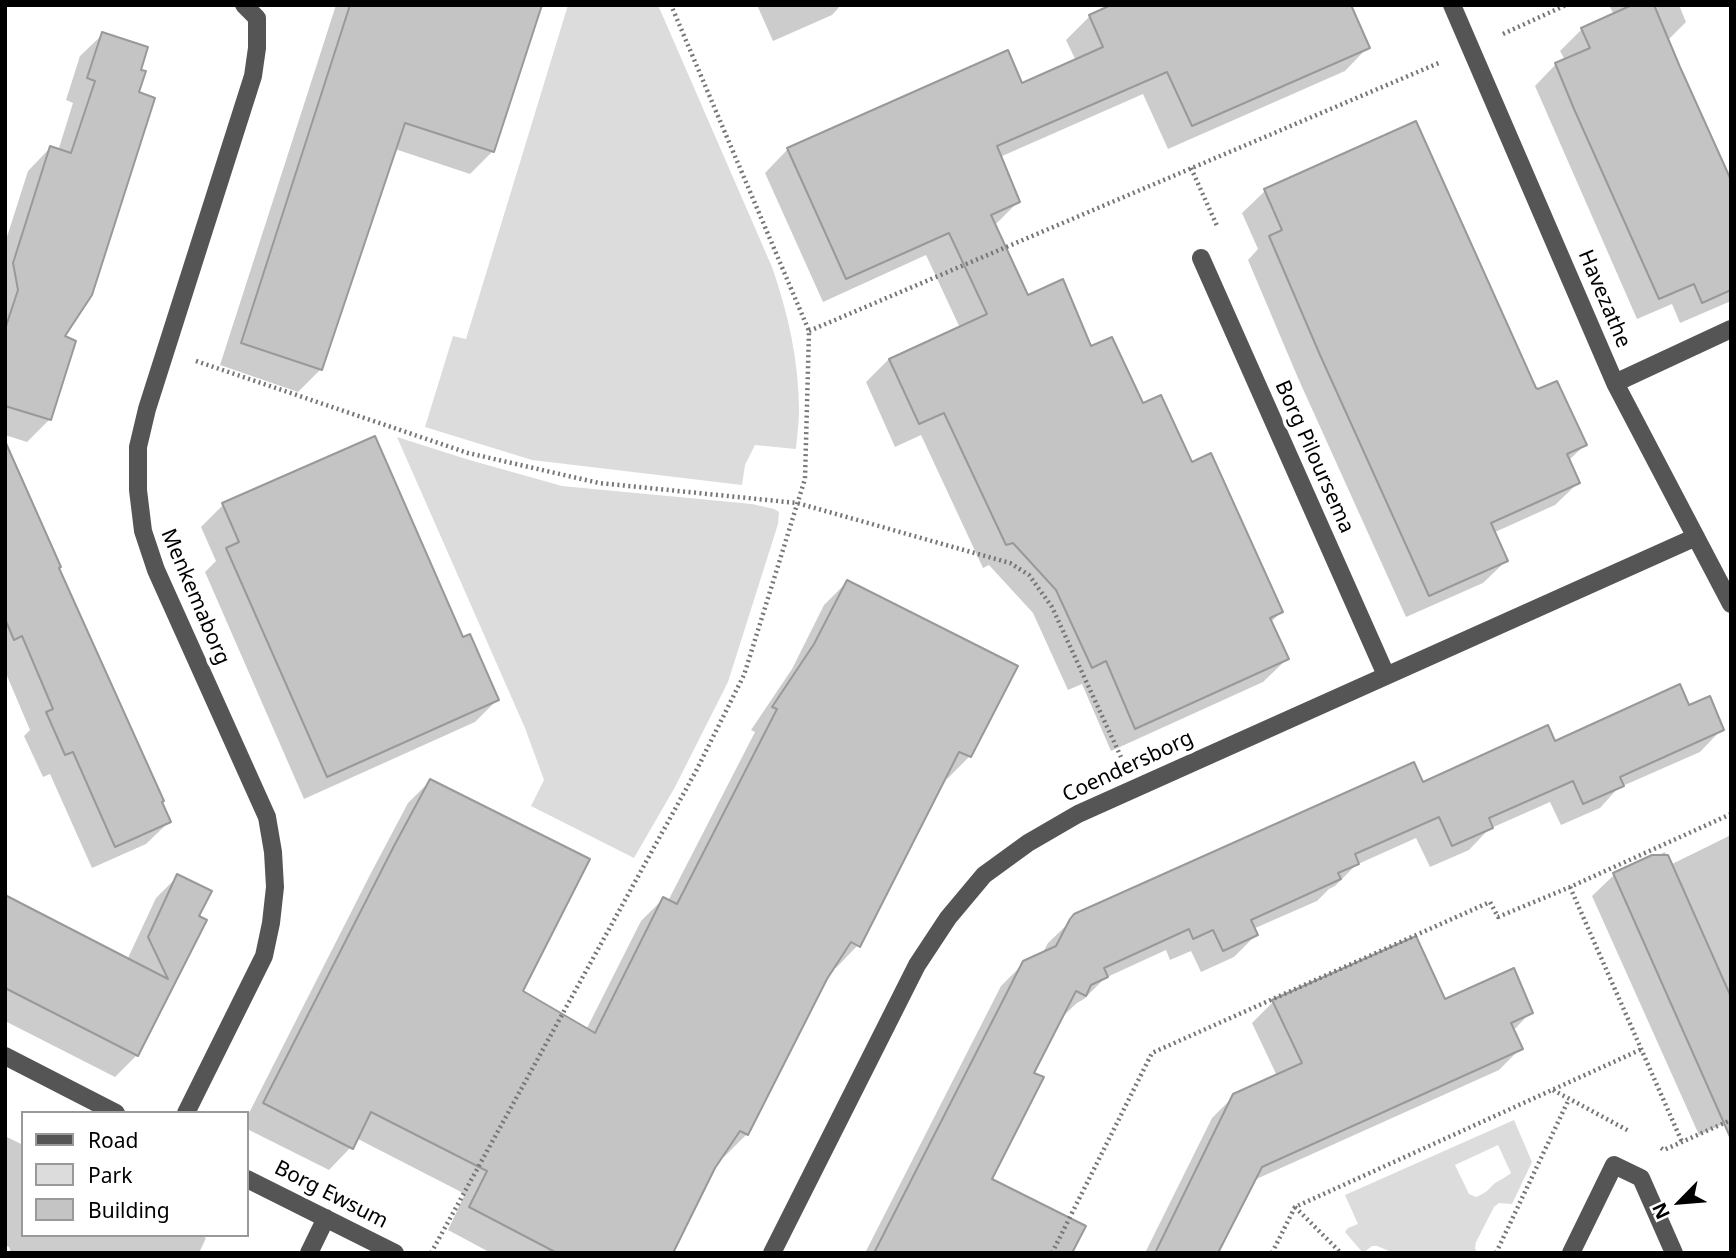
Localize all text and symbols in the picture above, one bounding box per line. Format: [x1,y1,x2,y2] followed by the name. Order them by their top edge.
[1572,246,1636,352] street label: Havezathe
[1269,377,1359,537] street label: Borg Piloursema
[155,525,235,669] street label: Menkemaborg
[1059,726,1197,808] street label: Coendersborg
[21,1111,248,1237] legend
[88,1126,138,1154] text: Road
[270,1156,392,1234] street label: Borg Ewsum
[88,1161,132,1189] text: Park
[1645,1167,1715,1237] north arrow
[88,1196,170,1224] text: Building
[1646,1198,1676,1223] text: N

